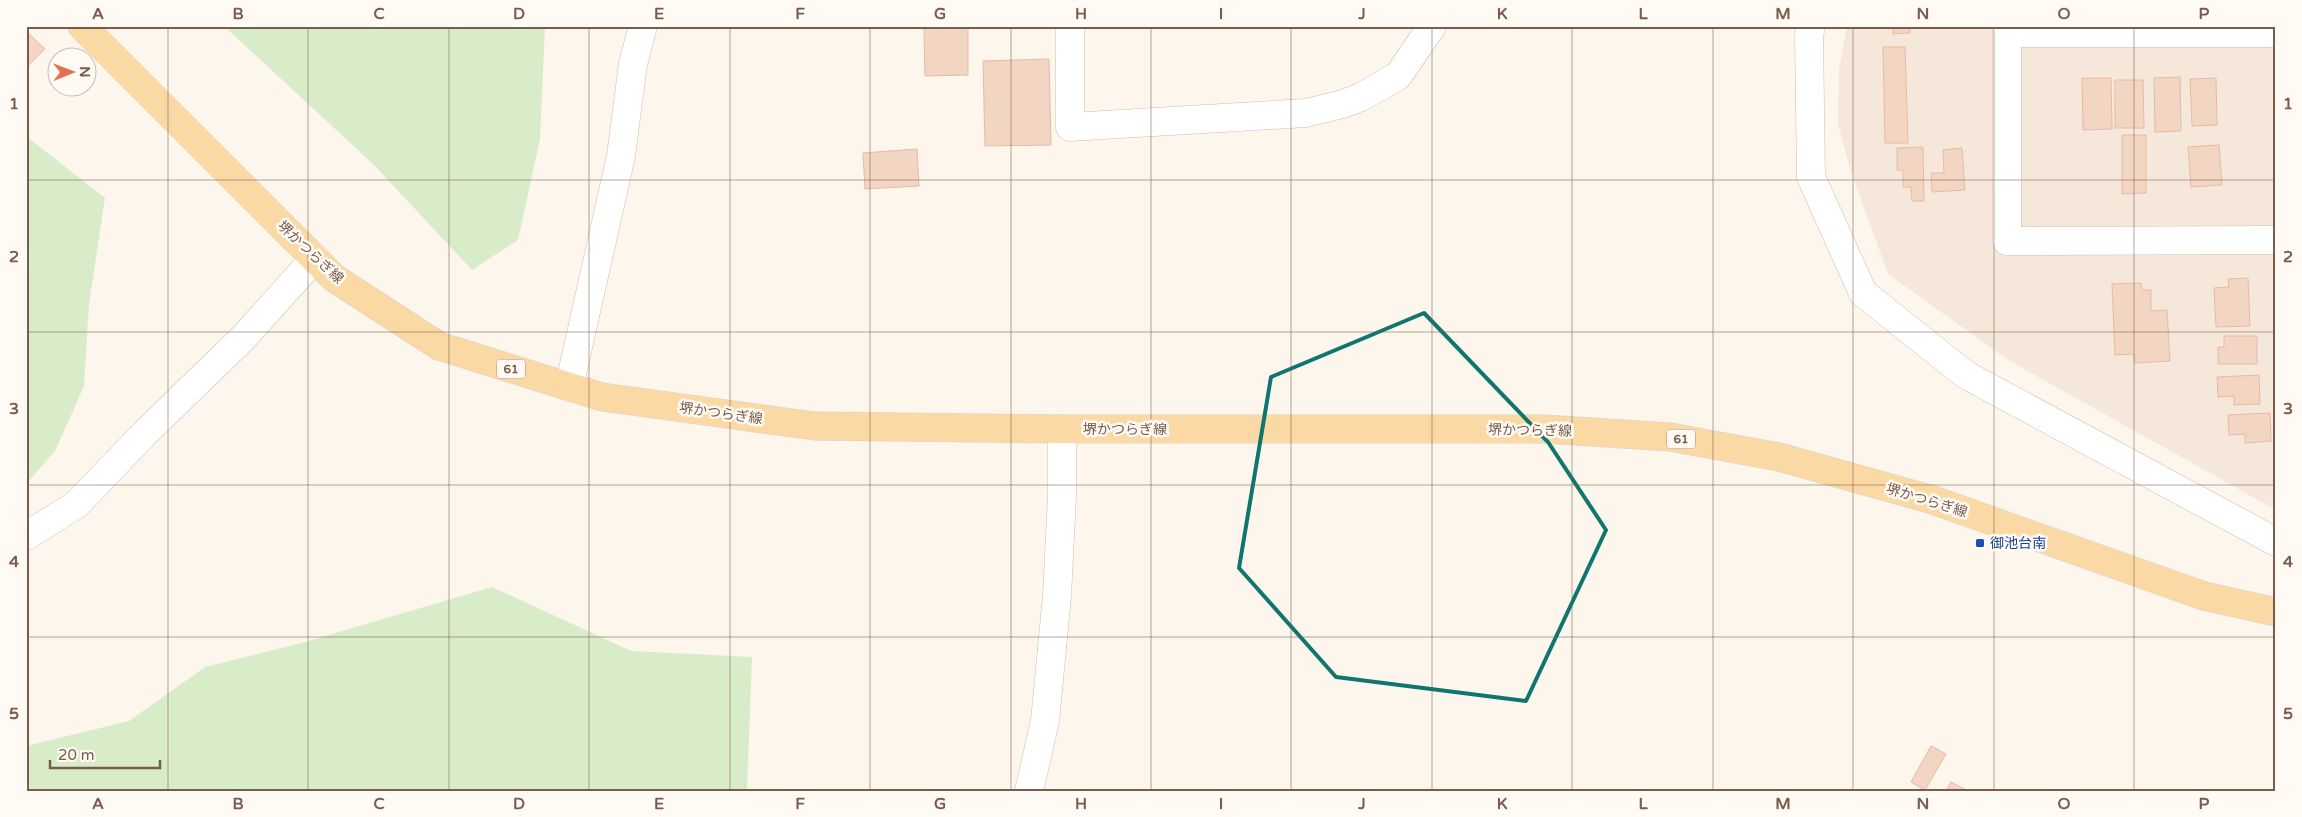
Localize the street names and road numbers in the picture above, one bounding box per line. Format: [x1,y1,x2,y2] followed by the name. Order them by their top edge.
[274,218,347,287] street label: 堺かつらぎ線
[497,359,525,378] road number: 61
[678,399,764,428] street label: 堺かつらぎ線
[1083,421,1167,438] street label: 堺かつらぎ線
[1488,421,1572,440] street label: 堺かつらぎ線
[1667,429,1695,448] road number: 61
[1884,480,1970,521] street label: 堺かつらぎ線

